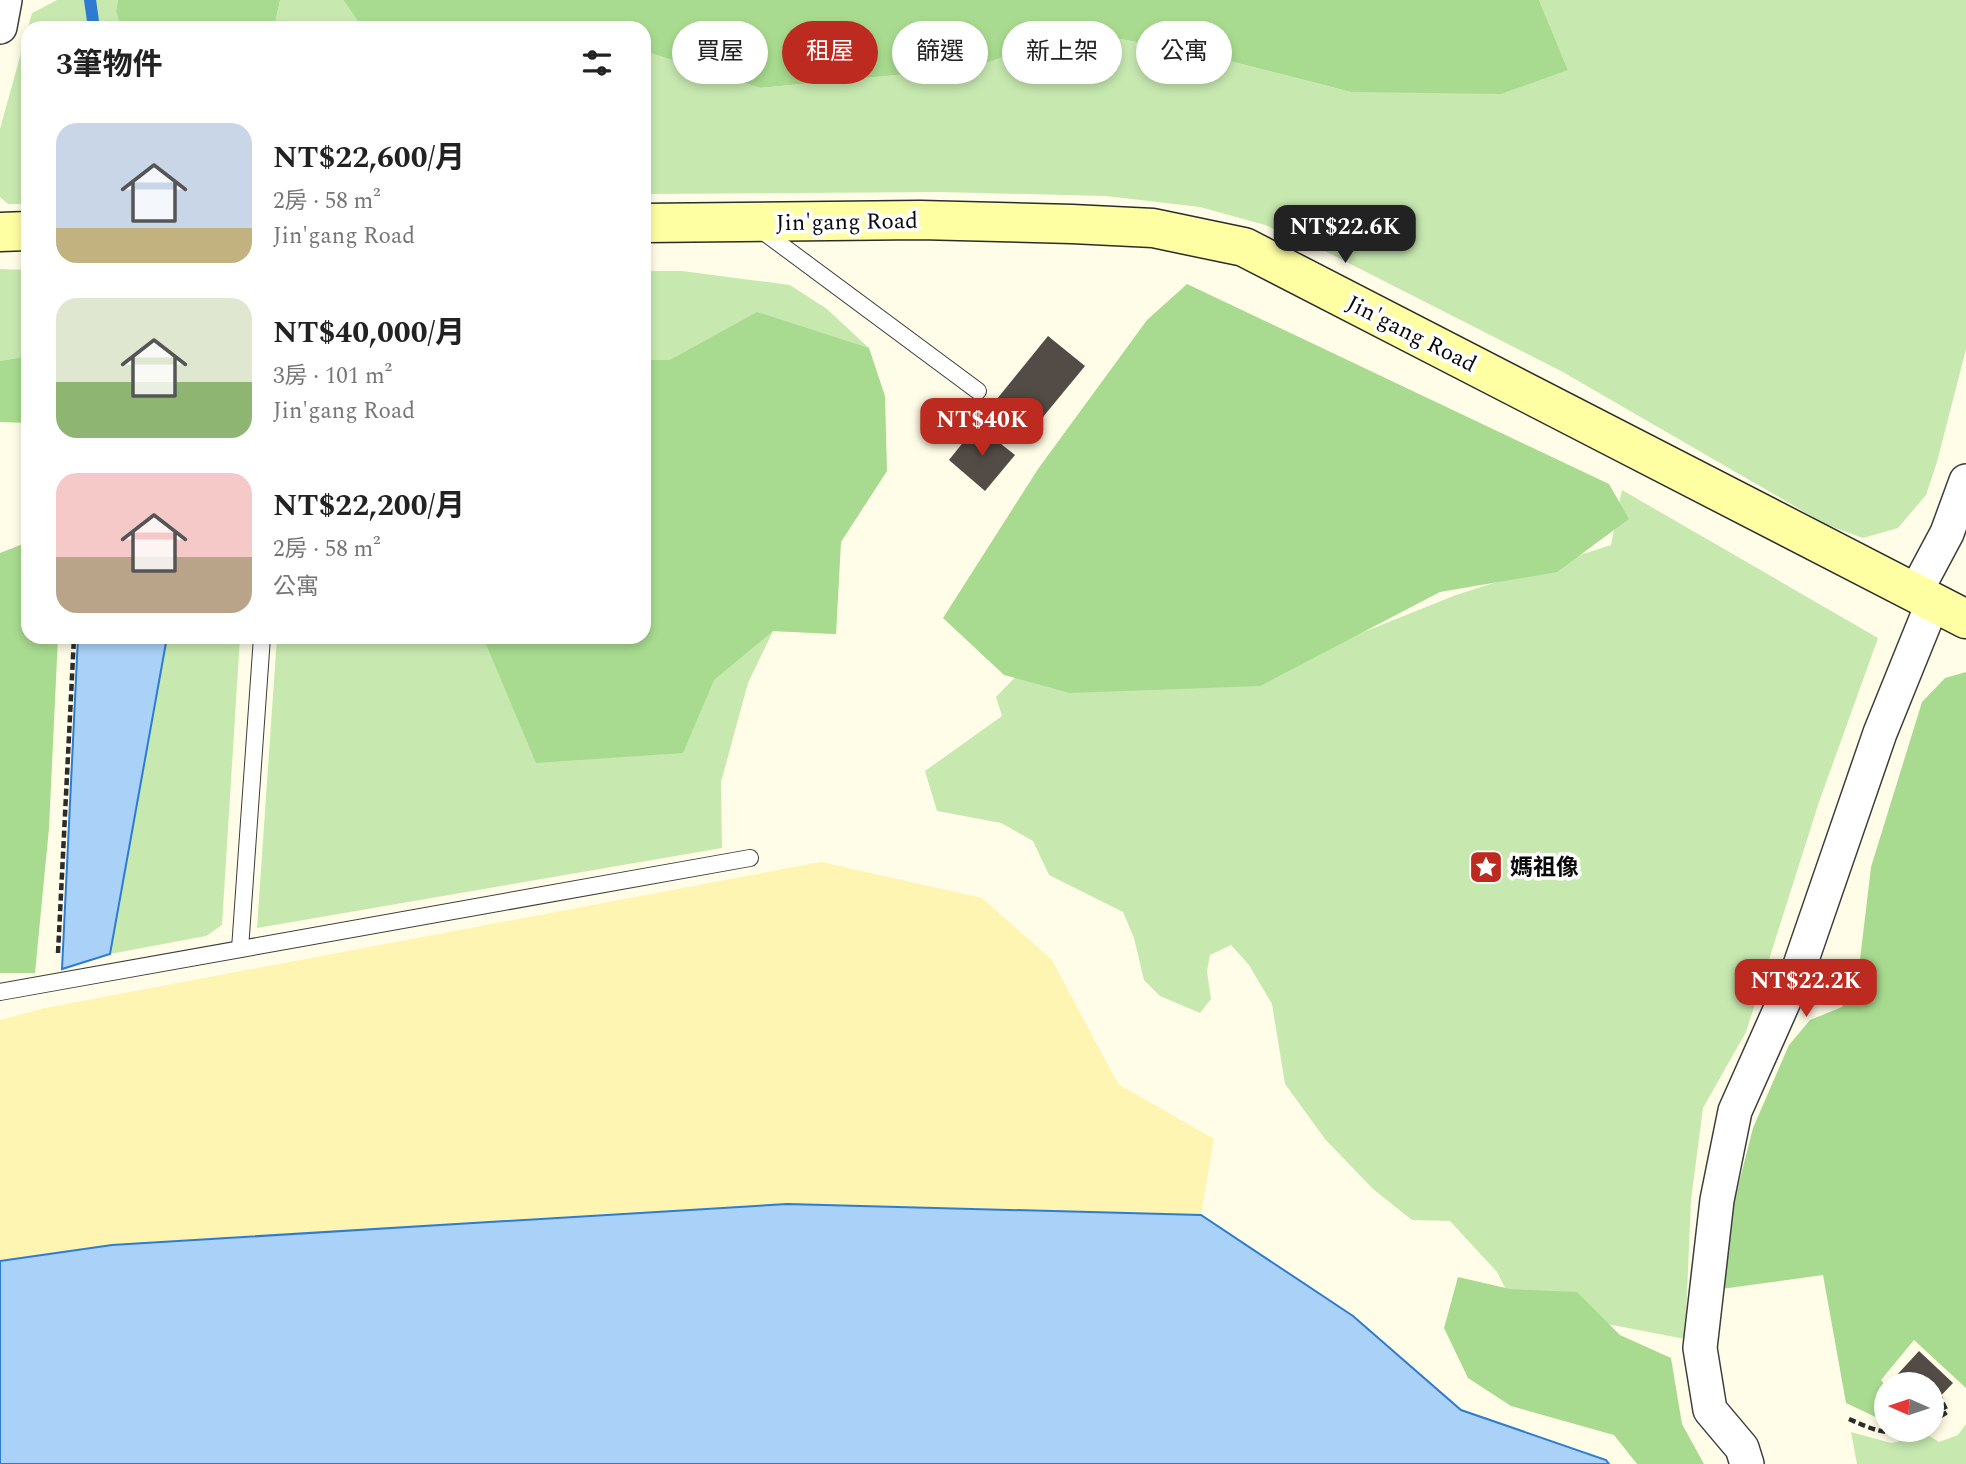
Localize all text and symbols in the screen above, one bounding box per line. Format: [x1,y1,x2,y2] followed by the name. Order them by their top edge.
[672,21,768,84] chip: 買屋
[782,21,878,84] chip: 租屋
[892,21,988,84] chip: 篩選
[1002,21,1122,84] chip: 新上架
[1136,21,1232,84] chip: 公寓
[56,42,163,88] text: 3筆物件
[578,44,616,82] icon: filters
[273,135,465,181] text: NT$22,600/月
[112,151,196,235] icon: home
[273,184,381,219] text: 2房 · 58 m²
[776,204,918,241] street label: Jin'gang Road
[1273,205,1417,265] pin: NT$22.6K
[1290,210,1400,245] text: NT$22.6K
[273,219,415,254] text: Jin'gang Road
[1340,286,1483,382] street label: Jin'gang Road
[273,310,465,356] text: NT$40,000/月
[112,326,196,410] icon: home
[273,359,392,394] text: 3房 · 101 m²
[273,394,415,429] text: Jin'gang Road
[925,398,1039,458] pin: NT$40K
[936,403,1028,438] text: NT$40K
[273,483,465,529] text: NT$22,200/月
[112,501,196,585] icon: home
[273,532,381,567] text: 2房 · 58 m²
[273,570,319,605] text: 公寓
[1467,848,1505,886] place icon: 媽祖像
[1510,851,1579,886] place label: 媽祖像
[1734,960,1878,1019] pin: NT$22.2K
[1751,964,1861,999] text: NT$22.2K
[1874,1372,1944,1442] north arrow
[1874,1372,1944,1442] map controls

